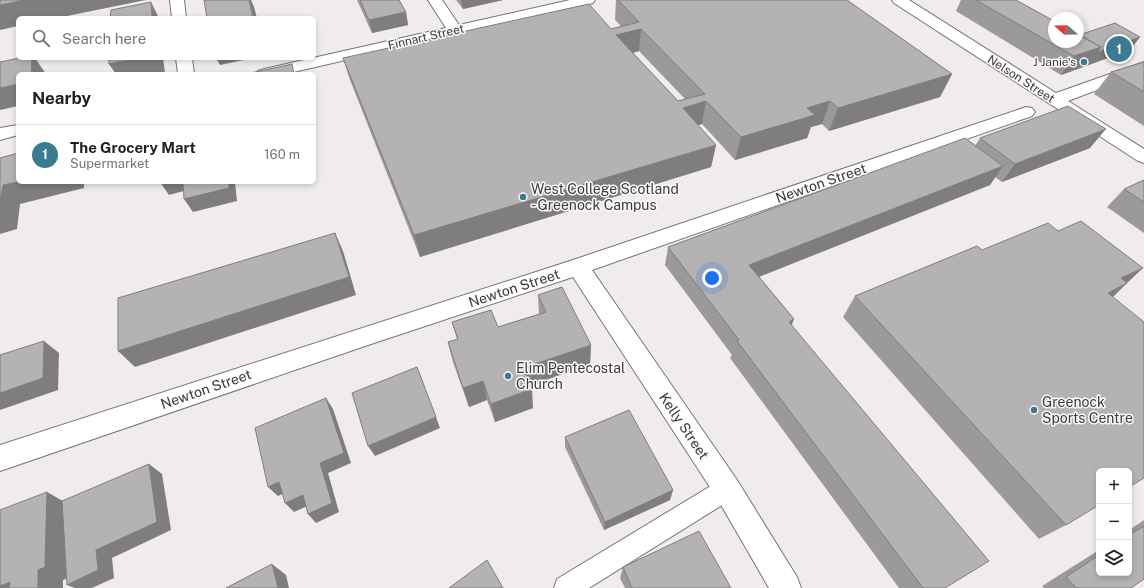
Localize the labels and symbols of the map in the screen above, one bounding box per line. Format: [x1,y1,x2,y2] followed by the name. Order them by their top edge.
[1048,12,1084,48] north arrow
[387,21,466,53] street label: Finnart Street
[1106,34,1132,64] pin: 1
[985,52,1057,106] street label: Nelson Street
[1033,55,1076,69] place label: J Janie's
[1079,57,1089,67] marker: J Janie's
[774,160,868,206] street label: Newton Street
[531,181,679,213] place label: West College Scotland - Greenock Campus
[518,192,528,202] marker: West College Scotland - Greenock Campus
[466,266,562,310] street label: Newton Street
[702,268,722,288] your location
[516,360,625,392] place label: Elim Pentecostal Church
[159,366,253,412] street label: Newton Street
[503,371,513,381] marker: Elim Pentecostal Church
[656,390,712,462] street label: Kelly Street
[1042,394,1133,426] place label: Greenock Sports Centre
[1029,405,1039,415] marker: Greenock Sports Centre

